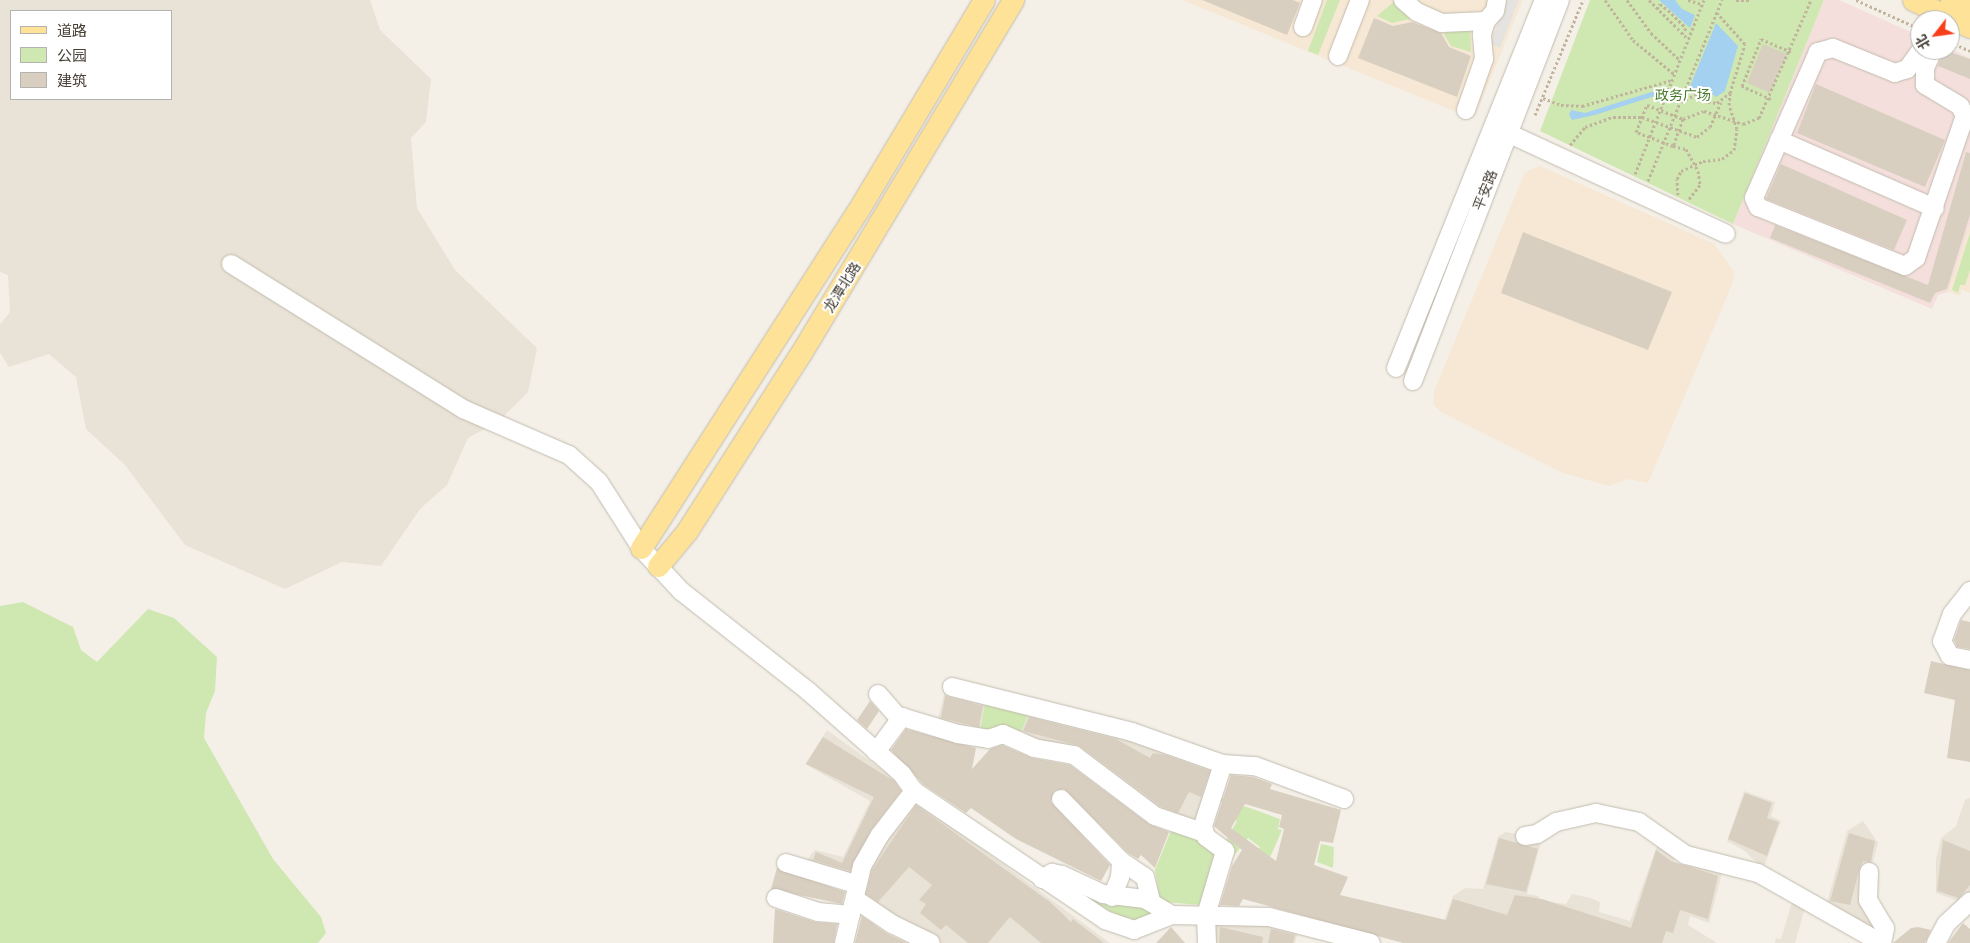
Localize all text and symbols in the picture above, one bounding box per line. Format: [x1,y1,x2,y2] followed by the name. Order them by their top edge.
[10,10,172,100] legend
[1910,10,1960,60] north arrow
[57,20,87,41] text: 道路
[1912,31,1934,53] text: 北
[57,45,87,66] text: 公园
[57,70,87,91] text: 建筑
[1655,87,1711,103] park label: 政务广场
[1470,167,1500,213] street label: 平安路
[820,259,864,315] street label: 龙潭北路

